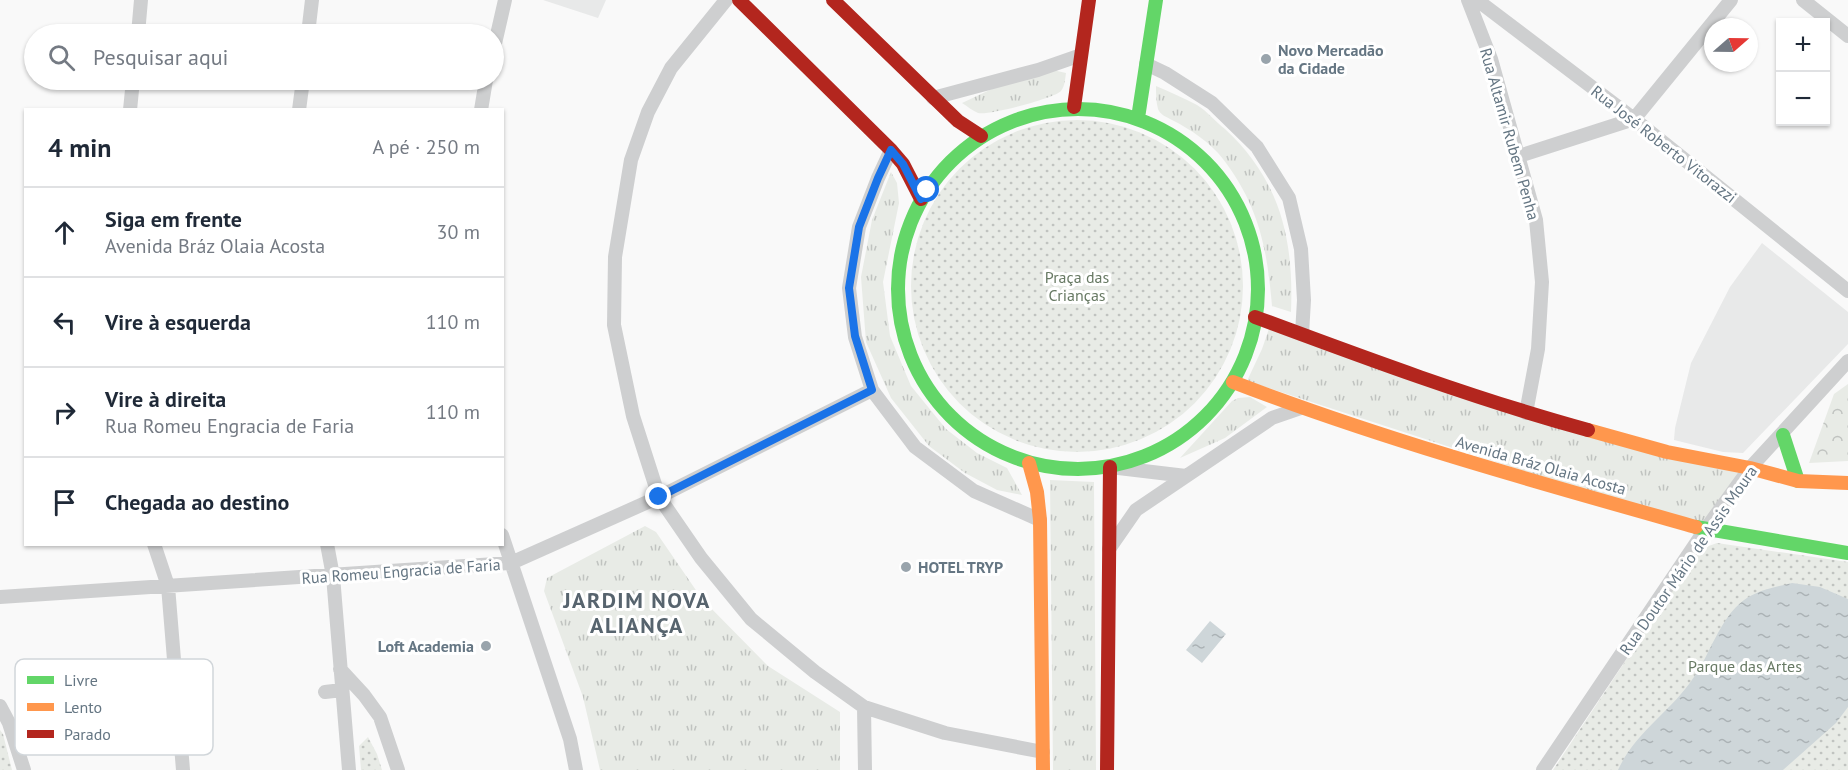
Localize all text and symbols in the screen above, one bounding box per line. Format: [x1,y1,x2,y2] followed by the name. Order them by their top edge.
[1704,18,1758,72] north arrow
[1776,18,1830,126] map controls
[1776,18,1830,72] button: +
[24,24,504,90] search box
[1278,40,1384,78] place label: Novo Mercadão da Cidade
[45,41,78,74] icon: search
[93,43,229,71] text: Pesquisar aqui
[1476,46,1544,222] street label: Rua Altamir Rubem Penha
[1259,52,1273,66] marker: Novo Mercadão da Cidade
[1776,72,1830,126] button: −
[1587,81,1741,207] street label: Rua José Roberto Vitorazzi
[48,131,111,164] text: 4 min
[373,134,480,160] text: A pé · 250 m
[913,176,939,202] route start
[105,205,242,233] text: Siga em frente
[48,216,81,249] icon: ahead
[437,219,480,245] text: 30 m
[105,233,325,259] text: Avenida Bráz Olaia Acosta
[1045,267,1109,305] park label: Praça das Crianças
[48,306,81,339] icon: left
[105,308,251,336] text: Vire à esquerda
[426,309,480,335] text: 110 m
[105,385,226,413] text: Vire à direita
[48,396,81,429] icon: right
[426,399,480,425] text: 110 m
[105,413,354,439] text: Rua Romeu Engracia de Faria
[1454,431,1628,499] street label: Avenida Bráz Olaia Acosta
[1615,462,1761,658] street label: Rua Doutor Mário de Assis Moura
[645,483,671,509] route end
[48,486,81,519] icon: arrive
[105,488,289,516] text: Chegada ao destino
[301,554,501,588] street label: Rua Romeu Engracia de Faria
[918,557,1003,577] place label: HOTEL TRYP
[899,560,913,574] marker: HOTEL TRYP
[562,586,711,639] district label: JARDIM NOVA ALIANÇA
[378,636,474,656] place label: Loft Academia
[479,639,493,653] marker: Loft Academia
[1688,656,1802,676] park label: Parque das Artes
[15,659,213,755] legend
[64,670,98,690] text: Livre
[64,697,102,717] text: Lento
[64,724,111,744] text: Parado

